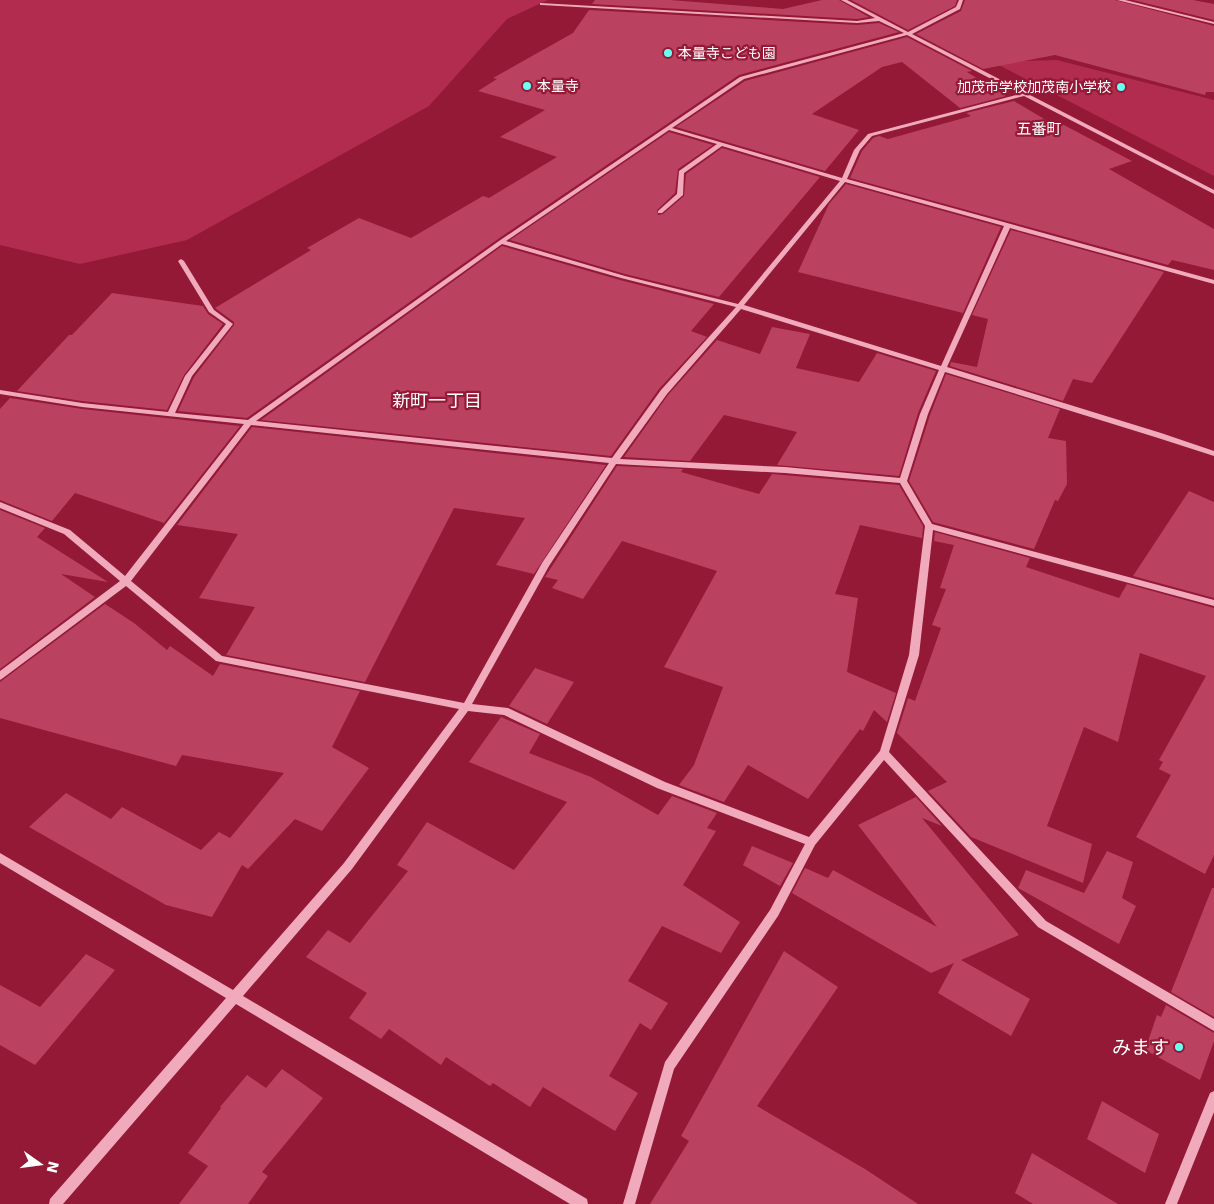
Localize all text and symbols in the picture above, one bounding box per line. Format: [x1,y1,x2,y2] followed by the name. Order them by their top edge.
[678,45,776,61] place label: 本量寺こども園
[662,47,674,59] marker: 本量寺こども園
[537,78,579,94] place label: 本量寺
[957,79,1111,95] place label: 加茂市学校加茂南小学校
[521,80,533,92] marker: 本量寺
[1115,81,1127,93] marker: 加茂市学校加茂南小学校
[1016,120,1062,138] district label: 五番町
[392,390,482,411] district label: 新町一丁目
[1112,1036,1169,1058] place label: みます
[1173,1041,1185,1053] marker: みます
[15,1139,65,1189] north arrow
[43,1160,62,1175] text: N

